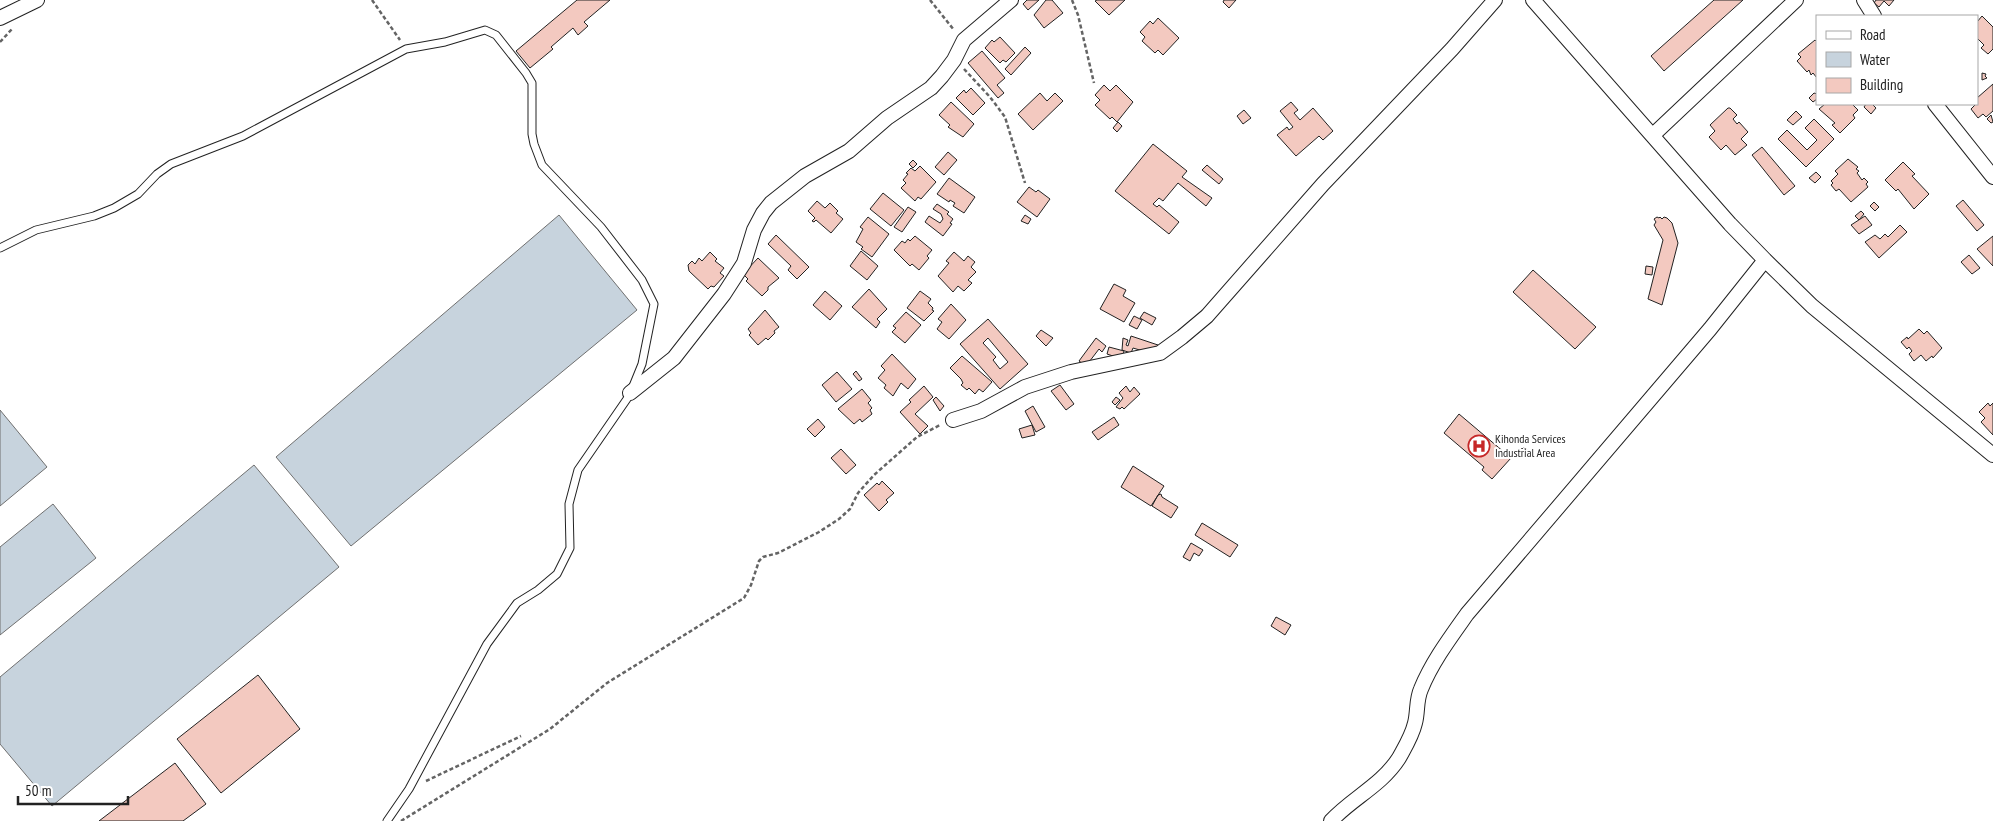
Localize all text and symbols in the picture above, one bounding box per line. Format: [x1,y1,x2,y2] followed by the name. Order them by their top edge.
[1816,15,1978,105] legend
[1860,25,1886,44] text: Road
[1860,50,1891,69] text: Water
[1860,75,1903,94] text: Building
[1495,431,1566,460] place label: Kihonda Services Industrial Area
[1467,434,1491,458] hospital icon: Kihonda Services Industrial Area
[18,774,128,806] scale bar
[25,781,51,800] text: 50 m

